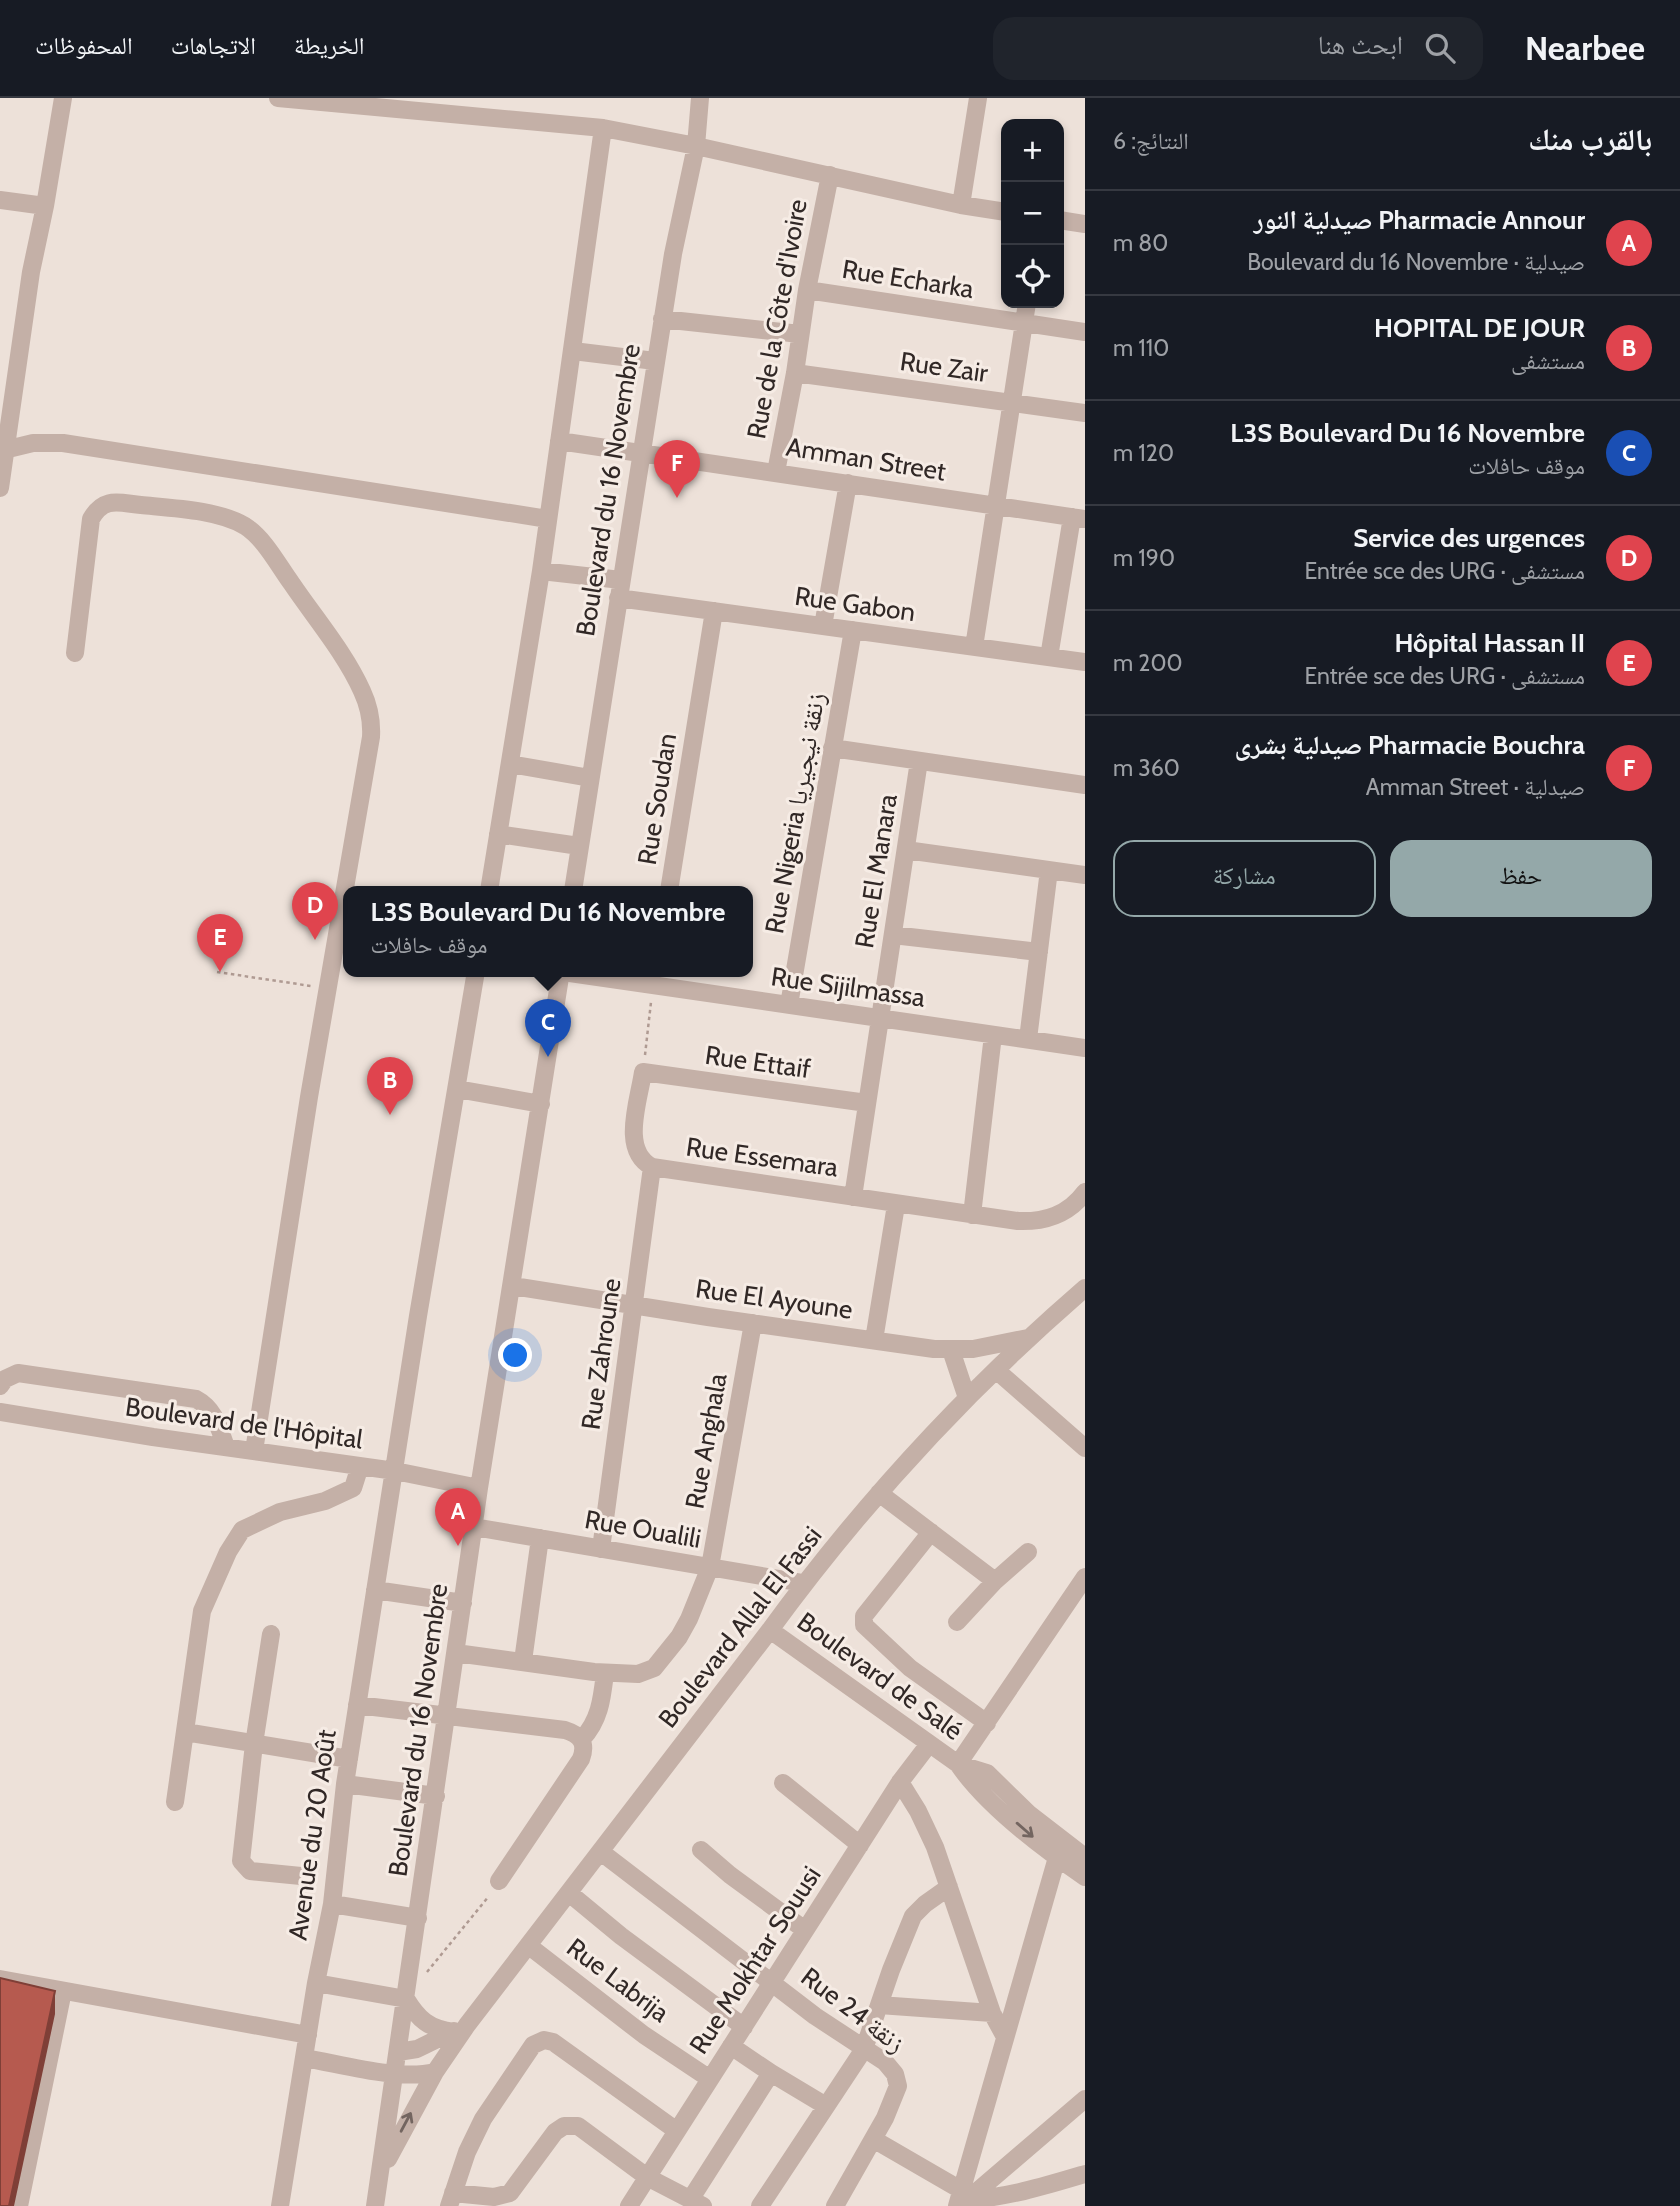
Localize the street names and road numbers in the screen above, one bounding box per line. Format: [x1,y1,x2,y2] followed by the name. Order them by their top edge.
[740,197,814,441] street label: Rue de la Côte d'Ivoire
[840,253,977,305] street label: Rue Echarka
[569,342,647,638] street label: Boulevard du 16 Novembre
[898,345,991,389] street label: Rue Zair
[784,431,948,487] street label: Amman Street
[793,580,917,628] street label: Rue Gabon
[758,690,832,936] street label: Rue Nigeria زنقة نيجيريا
[631,731,683,867] street label: Rue Soudan
[848,791,904,950] street label: Rue El Manara
[769,960,928,1014] street label: Rue Sijilmassa
[703,1039,813,1085] street label: Rue Ettaif
[684,1131,841,1184] street label: Rue Essemara
[693,1272,855,1326] street label: Rue El Ayoune
[575,1276,627,1432] street label: Rue Zahroune
[678,1370,734,1511] street label: Rue Anghala
[123,1390,365,1456] street label: Boulevard de l'Hôpital
[582,1503,704,1555] street label: Rue Oualili
[651,1520,829,1734] street label: Boulevard Allal El Fassi
[382,1582,454,1878] street label: Boulevard du 16 Novembre
[791,1605,969,1747] street label: Boulevard de Salé
[281,1727,343,1942] street label: Avenue du 20 Août
[682,1860,828,2060] street label: Rue Mokhtar Souusi
[561,1931,676,2029] street label: Rue Labrija
[795,1961,911,2059] street label: Rue 24 زنقة

